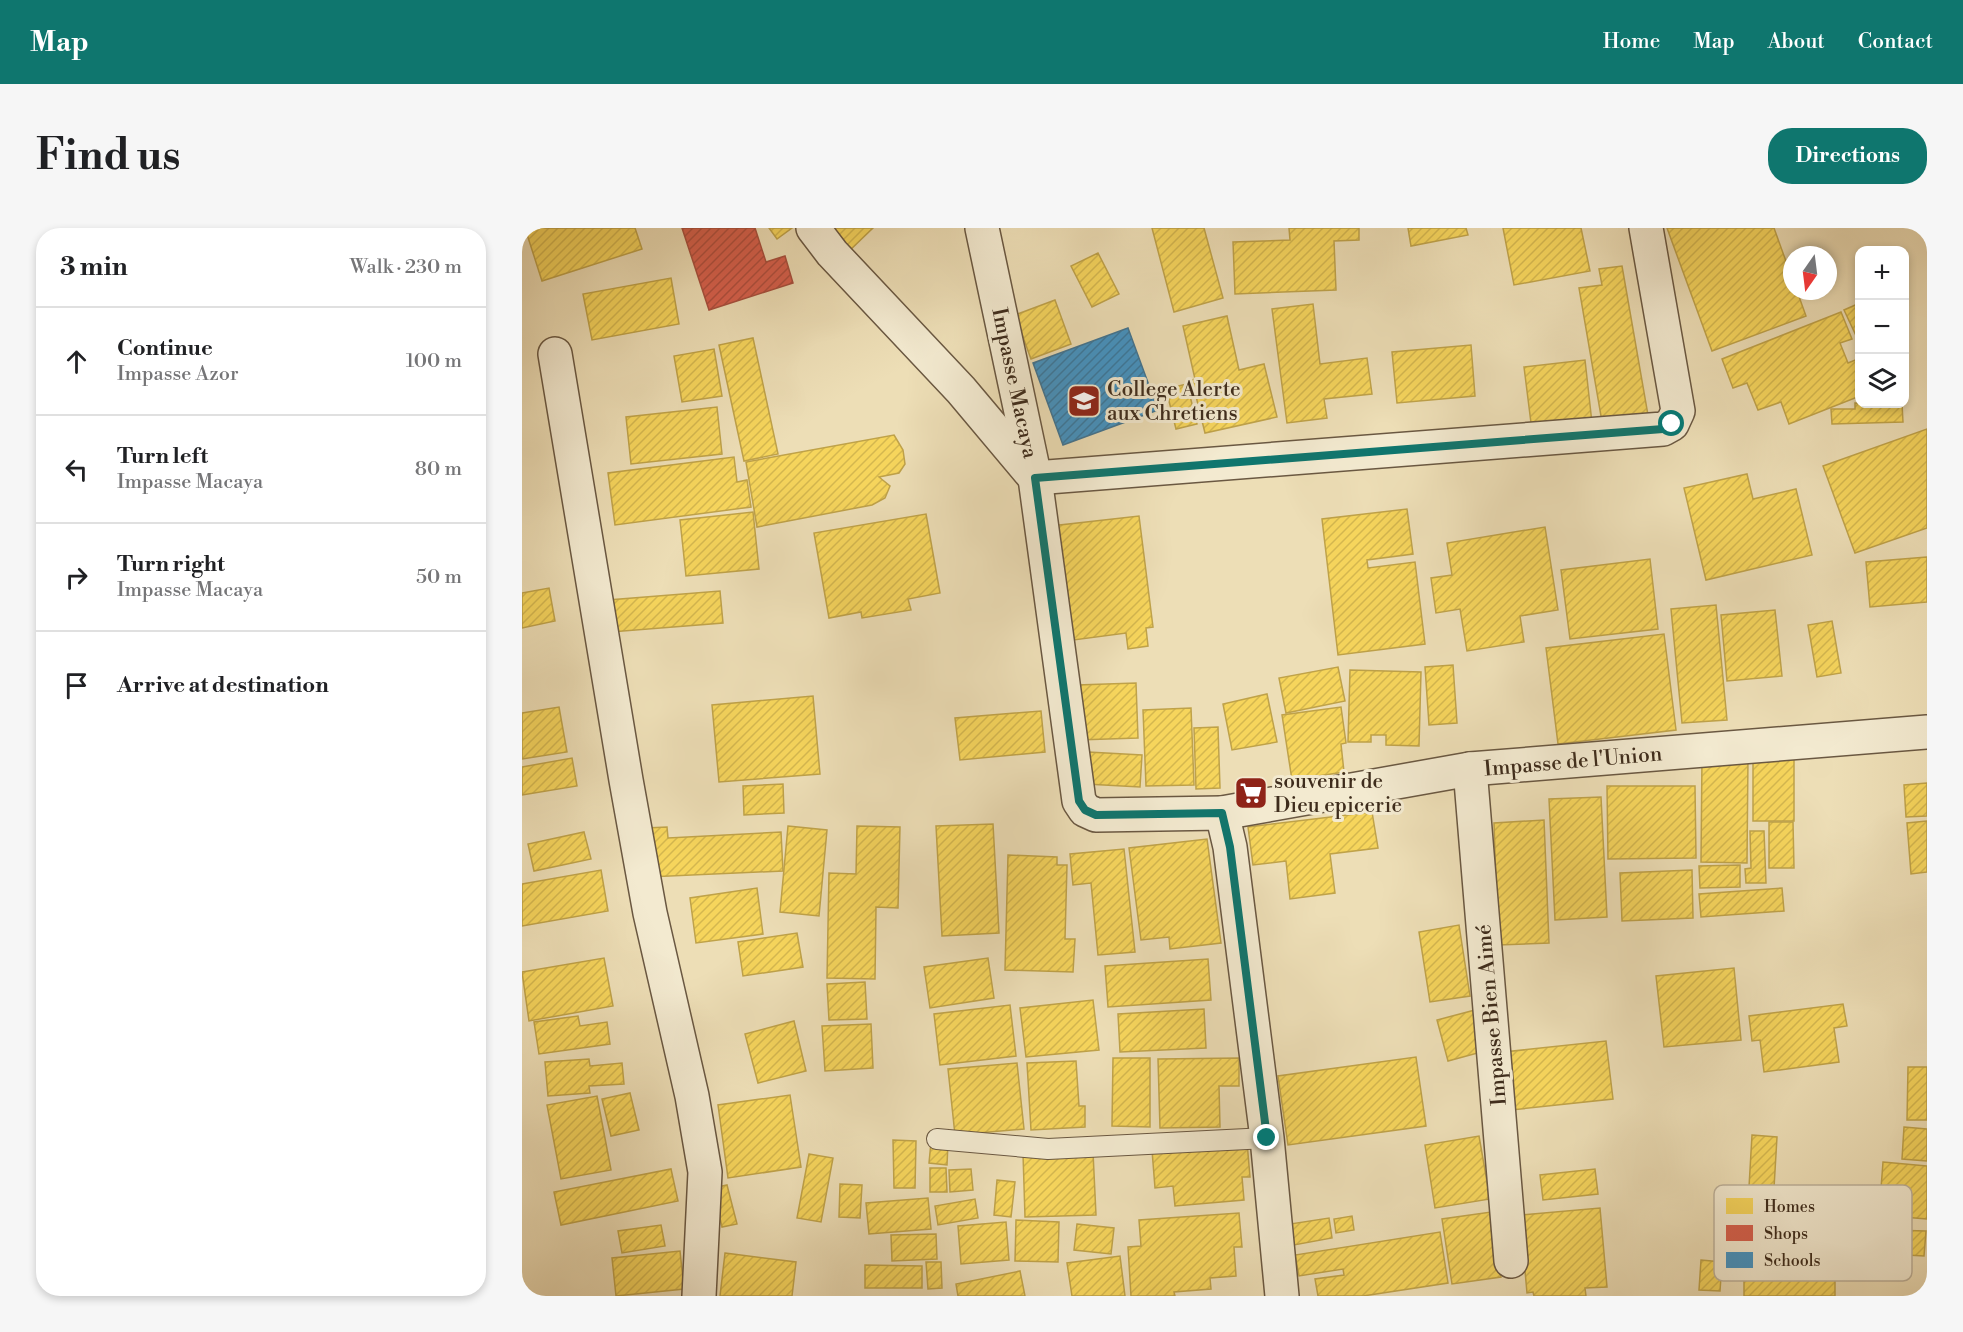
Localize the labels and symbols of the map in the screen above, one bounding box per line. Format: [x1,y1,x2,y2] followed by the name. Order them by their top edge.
[1783,246,1837,300] north arrow
[985,305,1043,461] street label: Impasse Macaya
[1107,377,1241,427] place label: College Alerte aux Chretiens
[1066,383,1102,419] school or university icon: College Alerte aux Chretiens
[1658,410,1684,436] route start
[1483,741,1664,783] street label: Impasse de l'Union
[1274,769,1402,819] place label: souvenir de Dieu epicerie
[1233,775,1269,811] supermarket icon: souvenir de Dieu epicerie
[1471,923,1513,1107] street label: Impasse Bien Aimé
[1253,1124,1279,1150] route end
[1714,1185,1912,1281] legend
[1764,1197,1815,1217] text: Homes
[1764,1224,1808,1244] text: Shops
[1764,1251,1820,1271] text: Schools

